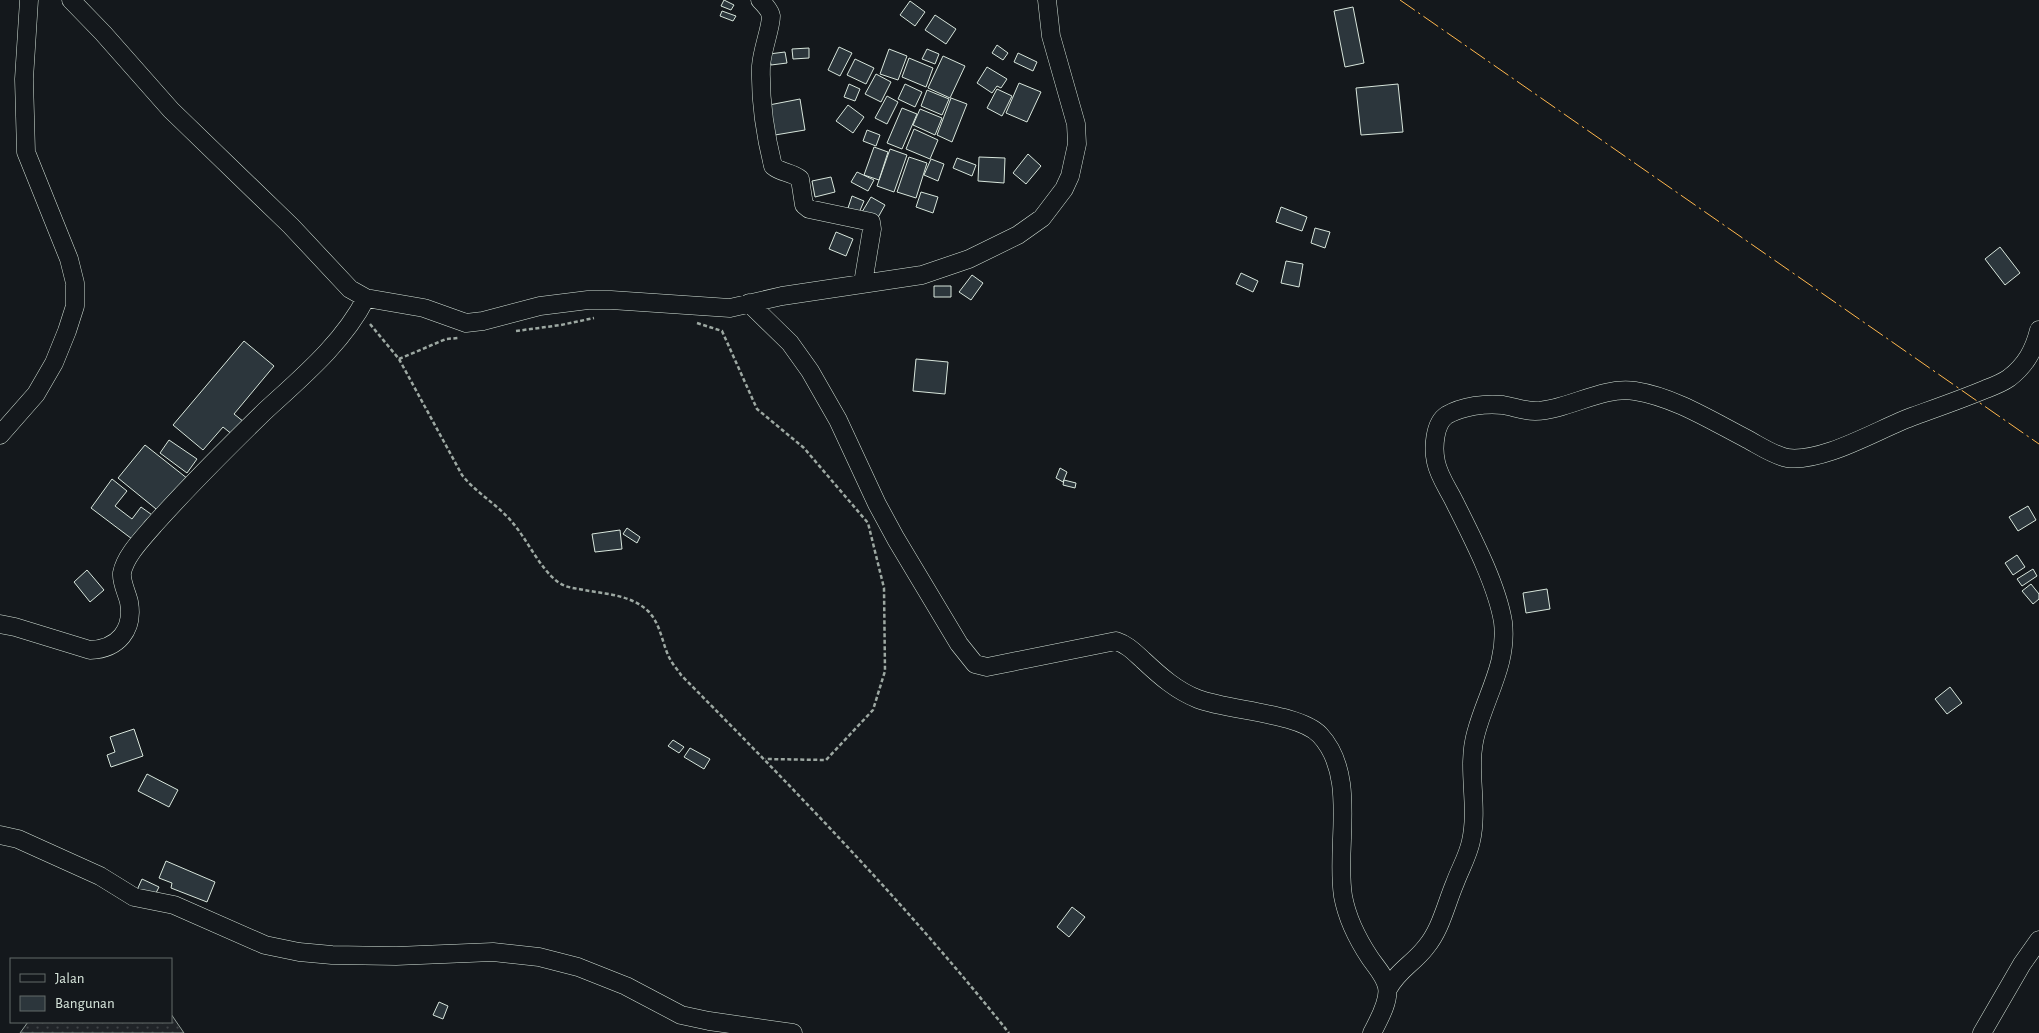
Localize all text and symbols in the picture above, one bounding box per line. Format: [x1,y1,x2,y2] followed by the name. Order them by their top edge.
[10,958,172,1023] legend
[55,971,85,986] text: Jalan
[55,996,115,1011] text: Bangunan

